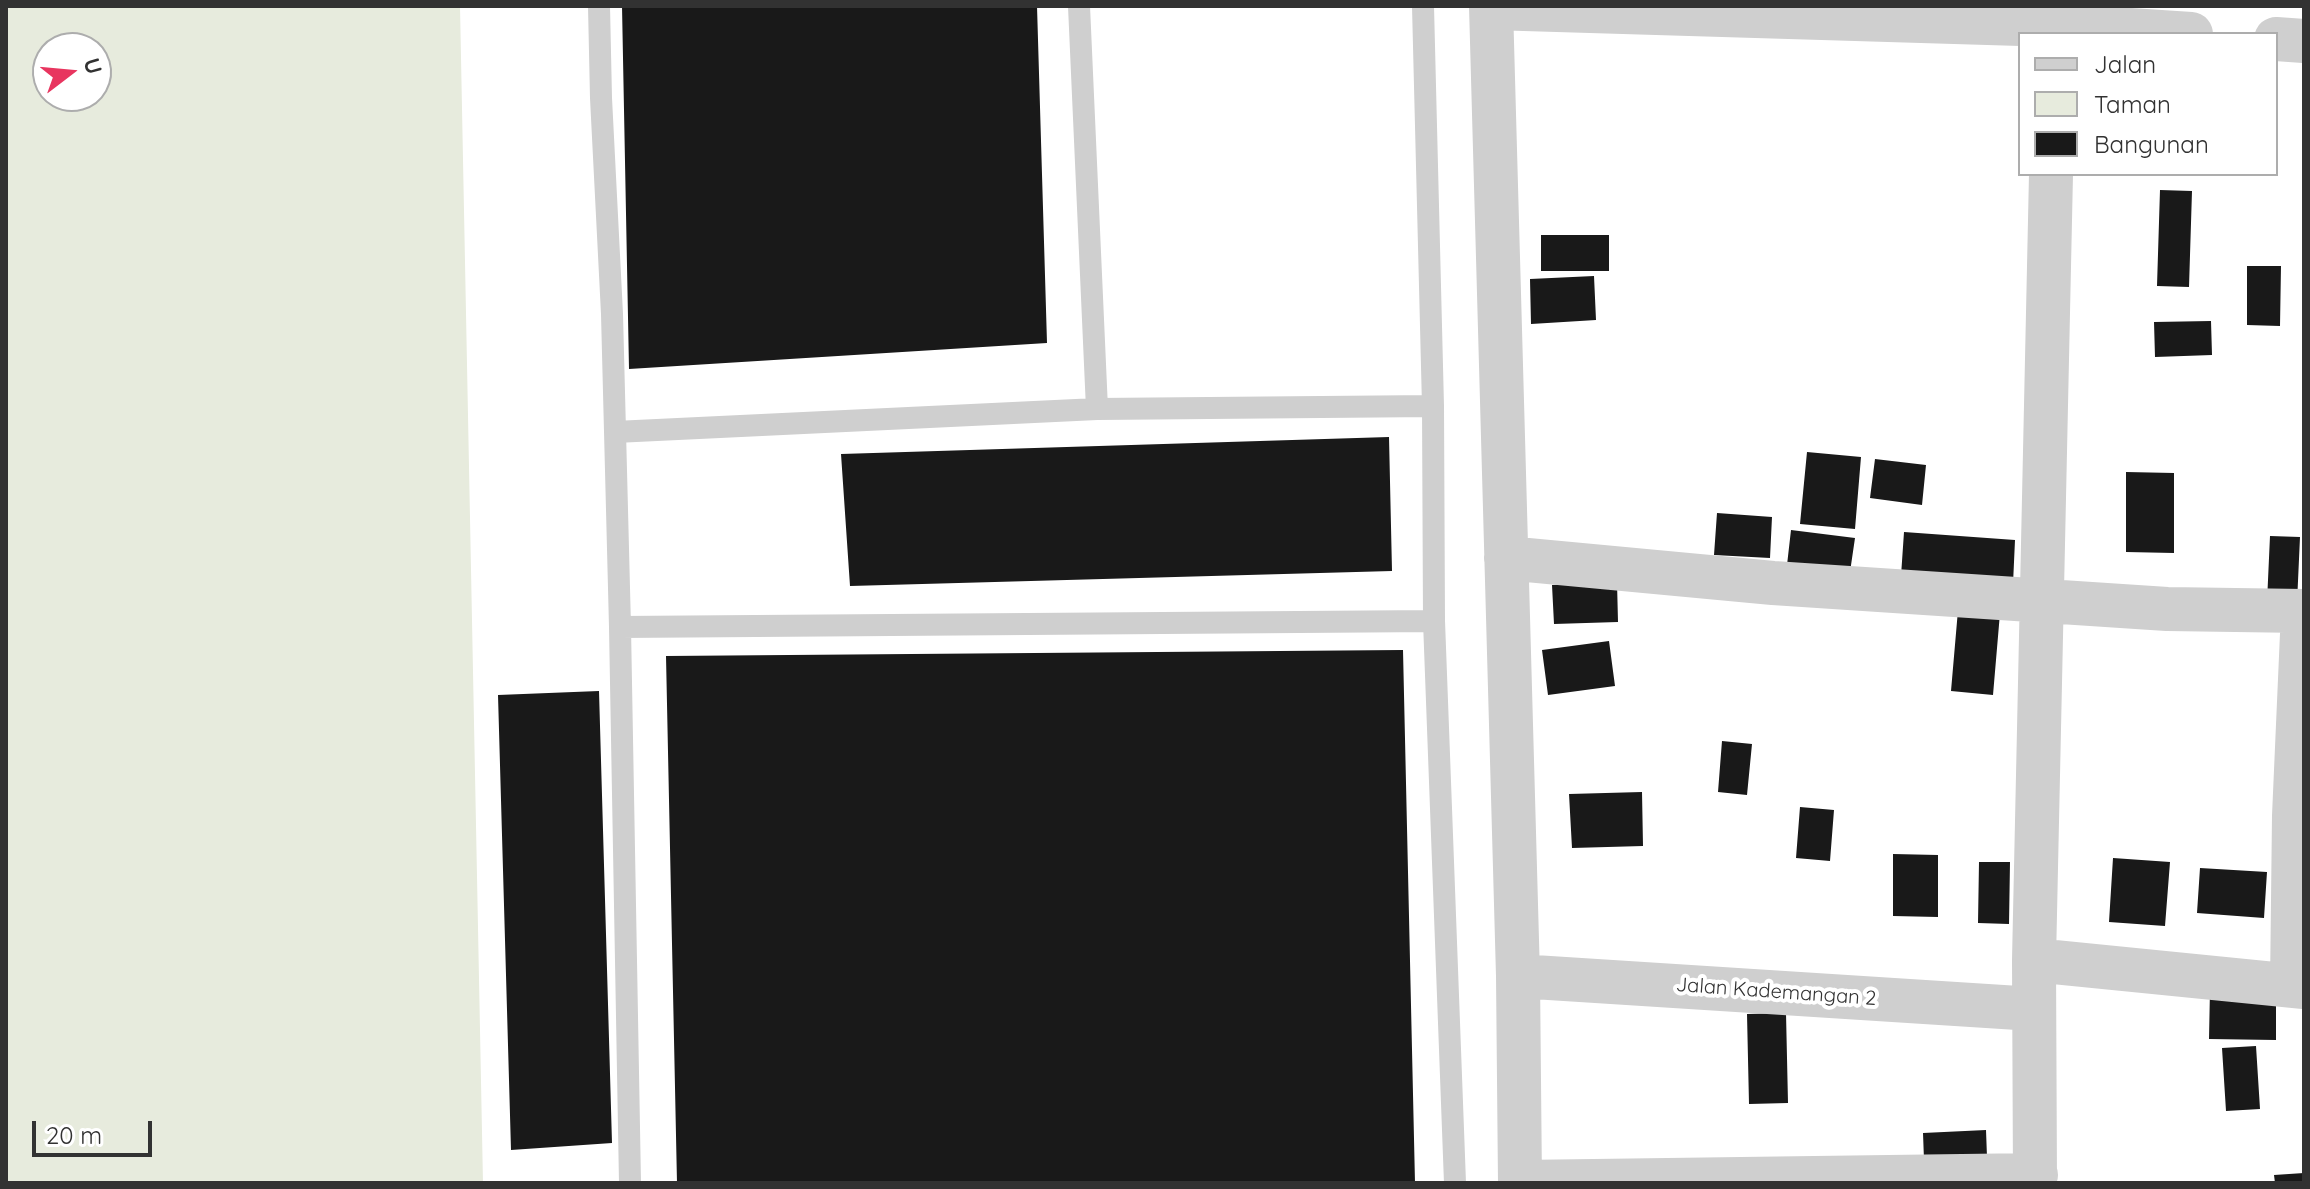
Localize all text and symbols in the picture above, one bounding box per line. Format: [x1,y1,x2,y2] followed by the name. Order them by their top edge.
[32,32,112,112] north arrow
[2018,32,2278,176] legend
[2094,49,2156,79] text: Jalan
[78,55,109,77] text: U
[2094,89,2171,119] text: Taman
[2094,129,2209,159] text: Bangunan
[1675,973,1877,1011] street label: Jalan Kademangan 2
[36,1105,156,1155] scale bar
[46,1120,102,1150] text: 20 m

